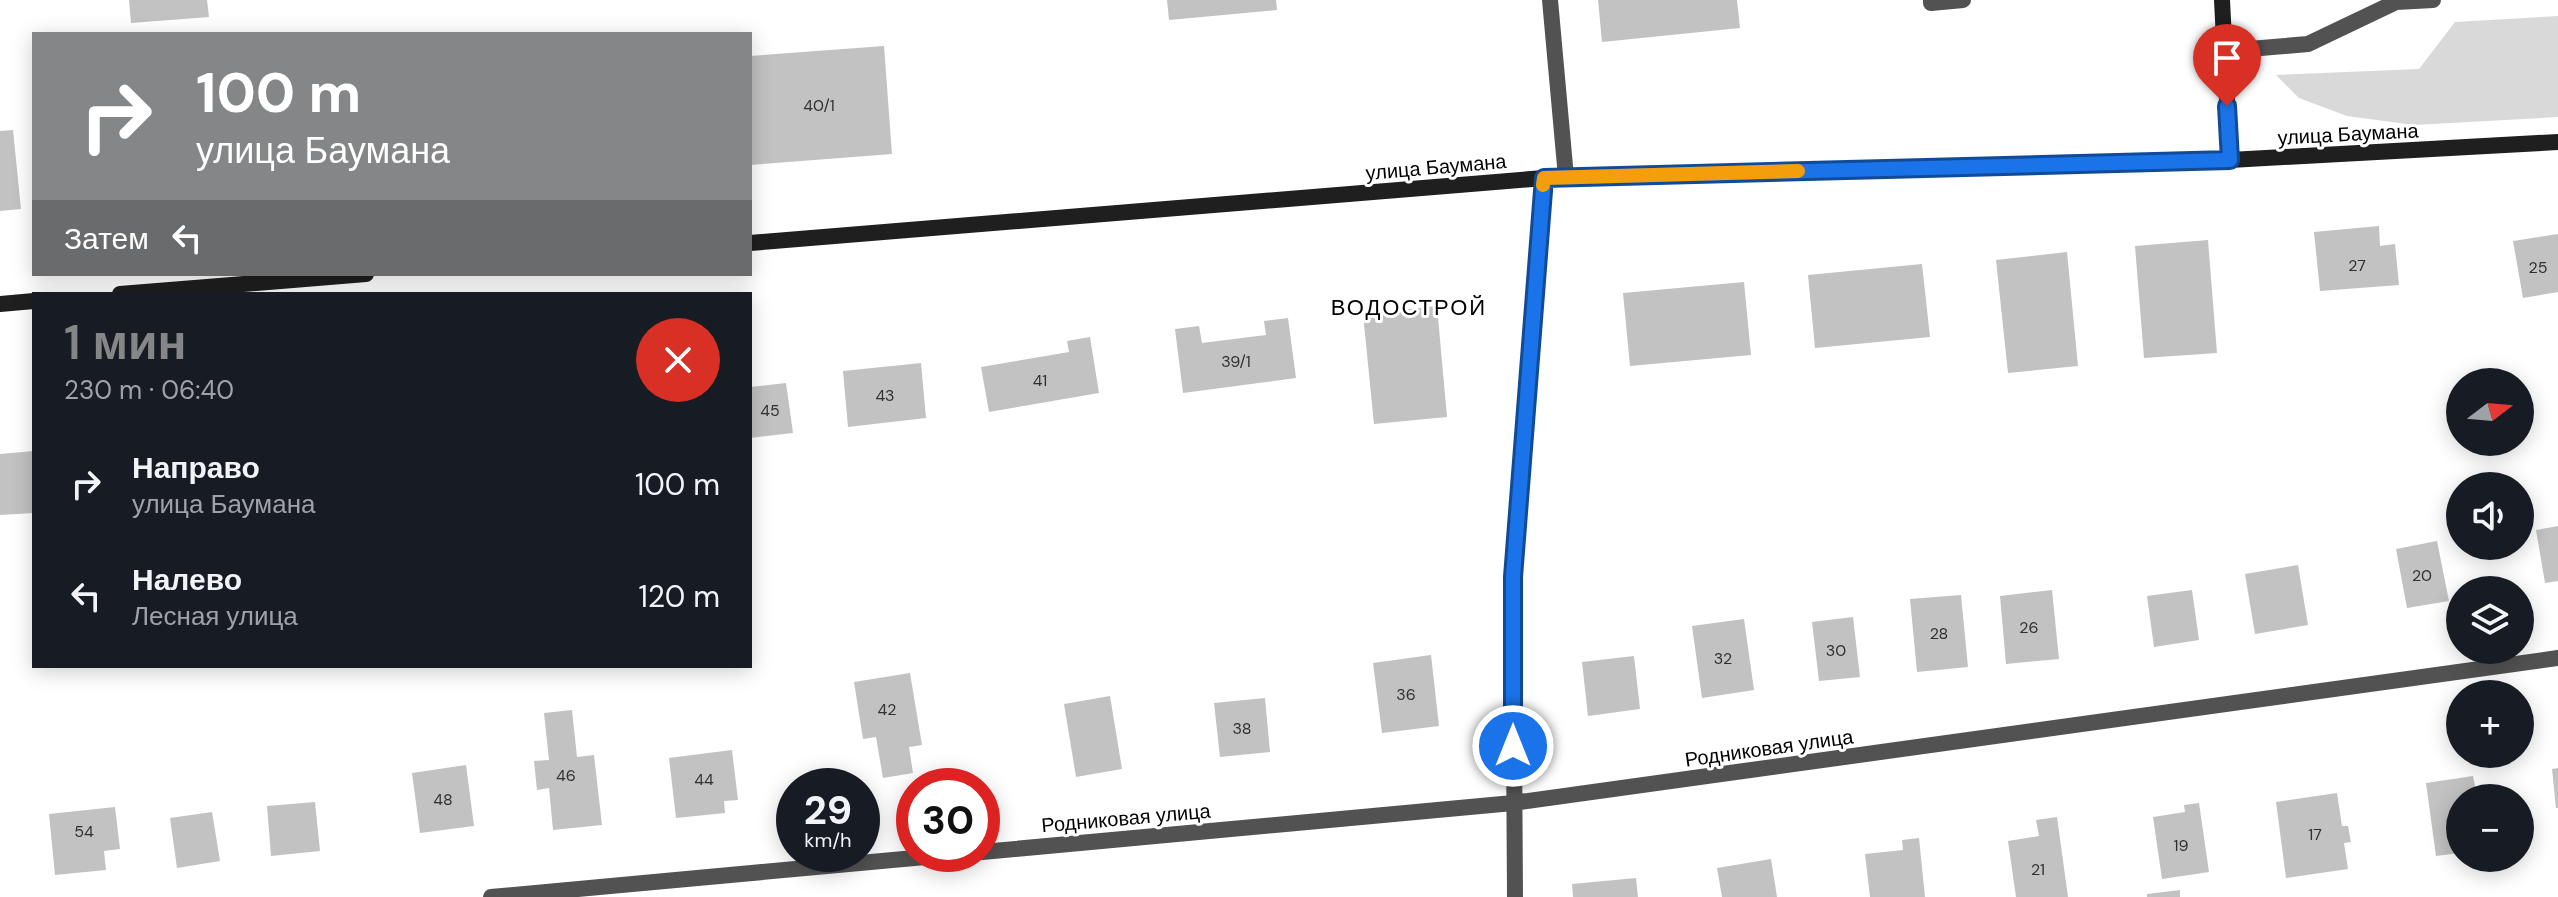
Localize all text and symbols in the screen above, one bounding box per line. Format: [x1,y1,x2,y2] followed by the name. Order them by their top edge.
[2193,24,2261,106] pin
[2205,36,2249,80] icon: arrive
[196,56,361,129] text: 100 m
[64,64,168,168] icon: right
[803,95,835,116] house number: 40/1
[2277,117,2420,151] street label: улица Баумана
[196,127,450,174] text: улица Баумана
[1365,148,1508,186] street label: улица Баумана
[165,216,209,260] icon: left
[64,219,149,258] text: Затем
[2348,255,2366,276] house number: 27
[2529,257,2547,278] house number: 25
[1331,293,1487,322] district label: ВОДОСТРОЙ
[64,311,186,374] text: 1 мин
[636,318,720,402] button: close
[1221,351,1251,372] house number: 39/1
[2446,368,2534,456] north arrow
[2446,368,2534,872] map controls
[1033,370,1047,391] house number: 41
[64,373,234,407] text: 230 m · 06:40
[875,385,895,406] house number: 43
[760,400,780,421] house number: 45
[132,448,260,487] text: Направо
[64,462,108,506] icon: right
[635,465,720,504] text: 100 m
[2446,472,2534,560] button: sound
[132,487,315,521] text: улица Баумана
[132,560,242,599] text: Налево
[2412,565,2432,586] house number: 20
[64,574,108,618] icon: left
[2446,576,2534,664] button: layers
[638,577,720,616] text: 120 m
[132,599,298,633] text: Лесная улица
[2019,617,2039,638] house number: 26
[1930,623,1948,644] house number: 28
[1826,640,1846,661] house number: 30
[1714,648,1732,669] house number: 32
[2446,680,2534,768] button: +
[1396,684,1416,705] house number: 36
[878,699,896,720] house number: 42
[1471,704,1555,788] position arrow
[1232,718,1252,739] house number: 38
[1683,723,1856,773] street label: Родниковая улица
[556,765,576,786] house number: 46
[896,768,1000,872] speed limit sign: 30
[694,769,714,790] house number: 44
[804,784,852,836] text: 29
[2446,784,2534,872] button: −
[433,789,453,810] house number: 48
[1040,798,1213,838] street label: Родниковая улица
[74,821,94,842] house number: 54
[2308,824,2322,845] house number: 17
[804,827,852,853] text: km/h
[2173,835,2189,856] house number: 19
[2031,859,2045,880] house number: 21

